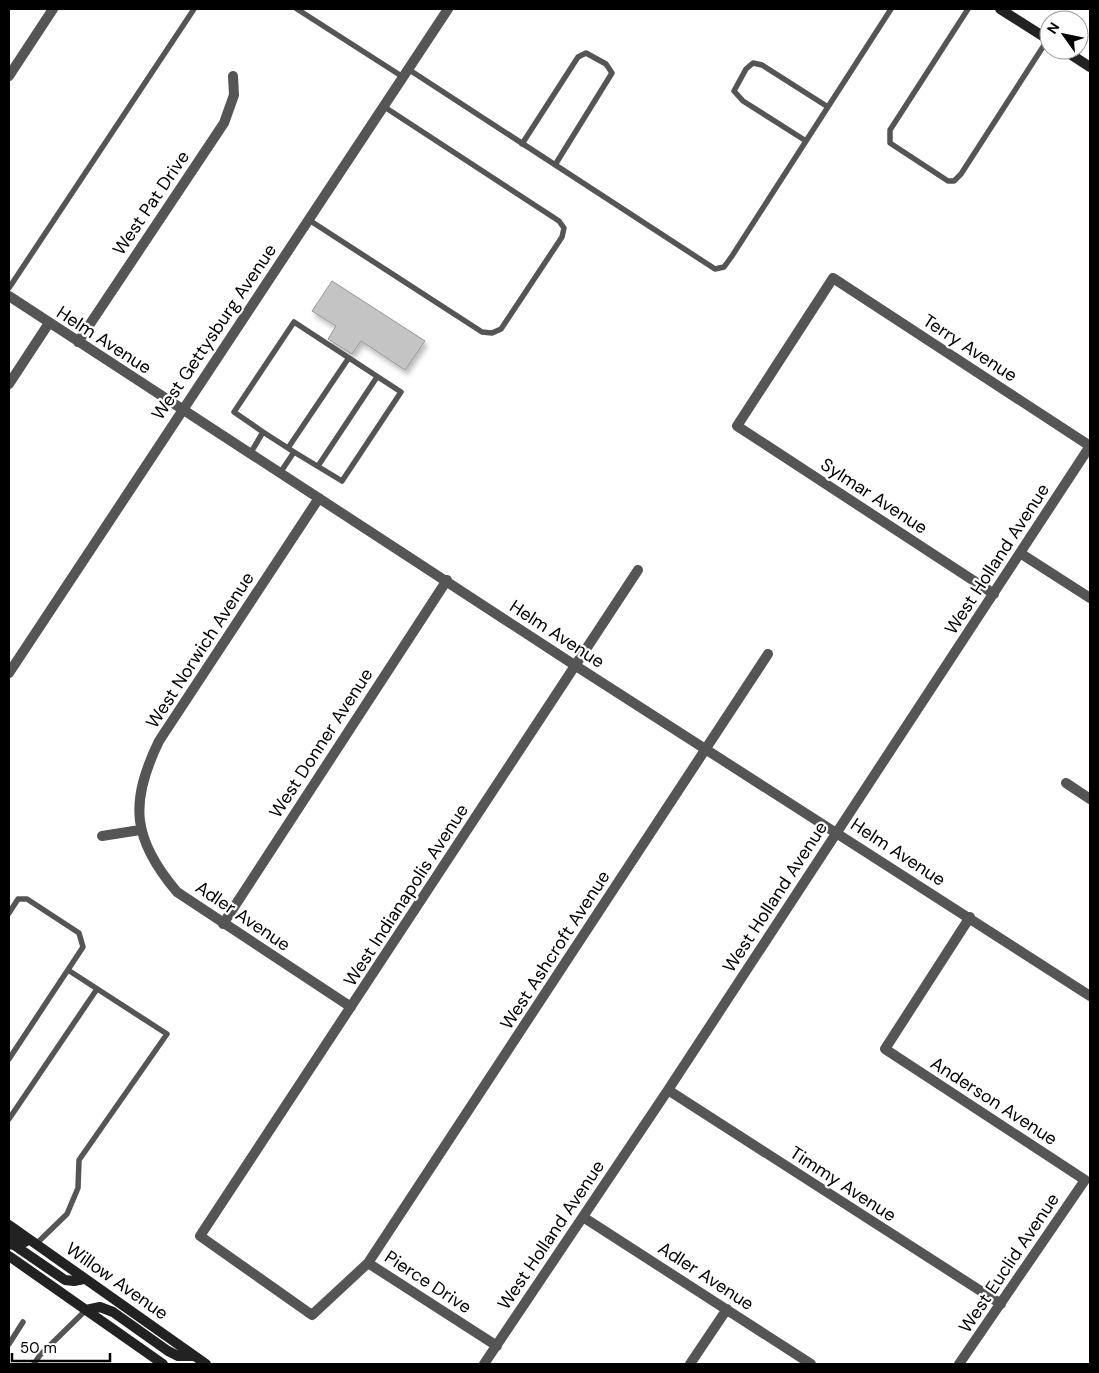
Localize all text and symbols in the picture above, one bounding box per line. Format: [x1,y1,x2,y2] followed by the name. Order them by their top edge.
[1039,10,1089,60] north arrow
[1043,19,1063,37] text: N
[107,146,195,260] street label: West Pat Drive
[146,239,282,425] street label: West Gettysburg Avenue
[52,300,156,380] street label: Helm Avenue
[918,309,1022,387] street label: Terry Avenue
[816,452,932,540] street label: Sylmar Avenue
[939,479,1055,639] street label: West Holland Avenue
[140,567,260,733] street label: West Norwich Avenue
[505,594,609,674] street label: Helm Avenue
[264,664,378,822] street label: West Donner Avenue
[338,799,474,991] street label: West Indianapolis Avenue
[846,812,950,892] street label: Helm Avenue
[717,817,833,977] street label: West Holland Avenue
[495,866,615,1034] street label: West Ashcroft Avenue
[191,875,295,957] street label: Adler Avenue
[926,1051,1062,1151] street label: Anderson Avenue
[785,1141,901,1227] street label: Timmy Avenue
[492,1156,610,1314] street label: West Holland Avenue
[953,1188,1065,1338] street label: West Euclid Avenue
[654,1236,758,1316] street label: Adler Avenue
[61,1237,173,1325] street label: Willow Avenue
[380,1245,476,1319] street label: Pierce Drive
[12,1330,110,1362] scale bar
[20,1338,57,1358] text: 50 m

